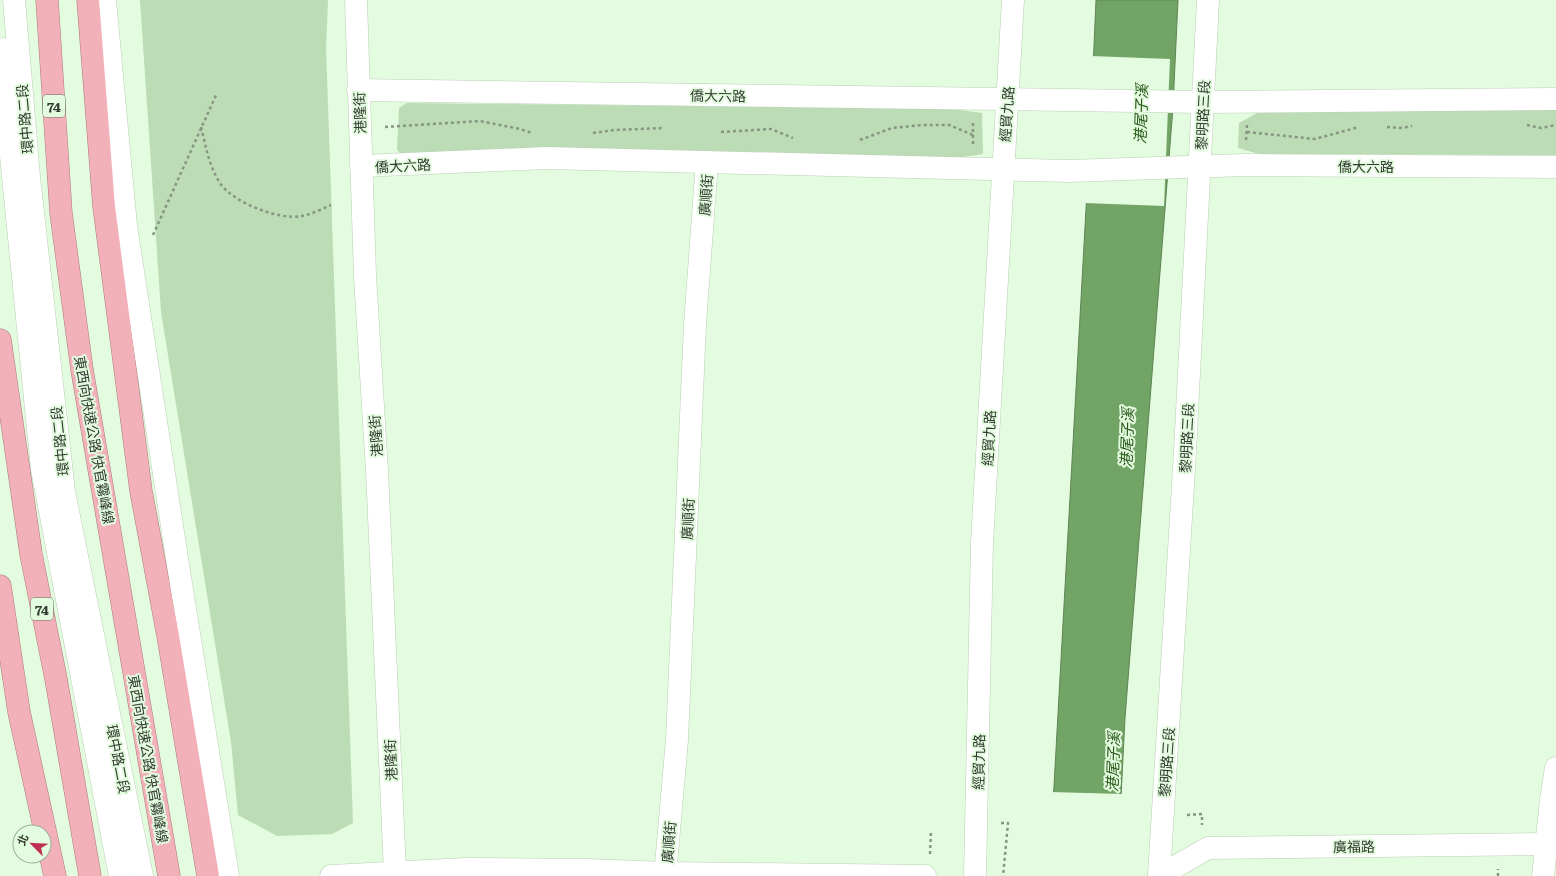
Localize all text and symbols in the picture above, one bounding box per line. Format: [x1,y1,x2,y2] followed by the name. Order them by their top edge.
[1190,80,1214,150] street label: 黎明路三段
[1127,82,1153,144] water label: 港尾子溪
[11,83,37,155] street label: 環中路二段
[690,85,746,105] street label: 僑大六路
[994,85,1018,143] street label: 經貿九路
[348,92,370,134] street label: 港隆街
[43,95,65,117] road number: 74
[375,154,431,176] street label: 僑大六路
[1338,156,1394,176] street label: 僑大六路
[694,173,716,217] street label: 廣順街
[70,354,120,526] street label: 東西向快速公路 快官霧峰線
[1174,403,1198,473] street label: 黎明路三段
[45,405,73,477] street label: 環中路二段
[1113,406,1139,468] water label: 港尾子溪
[977,410,999,466] street label: 經貿九路
[364,414,386,458] street label: 港隆街
[676,498,698,540] street label: 廣順街
[31,598,53,620] road number: 74
[124,673,174,845] street label: 東西向快速公路 快官霧峰線
[103,723,135,795] street label: 環中路二段
[1154,726,1178,798] street label: 黎明路三段
[1099,730,1125,792] water label: 港尾子溪
[968,734,988,790] street label: 經貿九路
[379,739,401,781] street label: 港隆街
[656,820,680,864] street label: 廣順街
[12,824,52,864] north arrow
[12,831,31,848] text: 北
[1333,836,1375,856] street label: 廣福路

